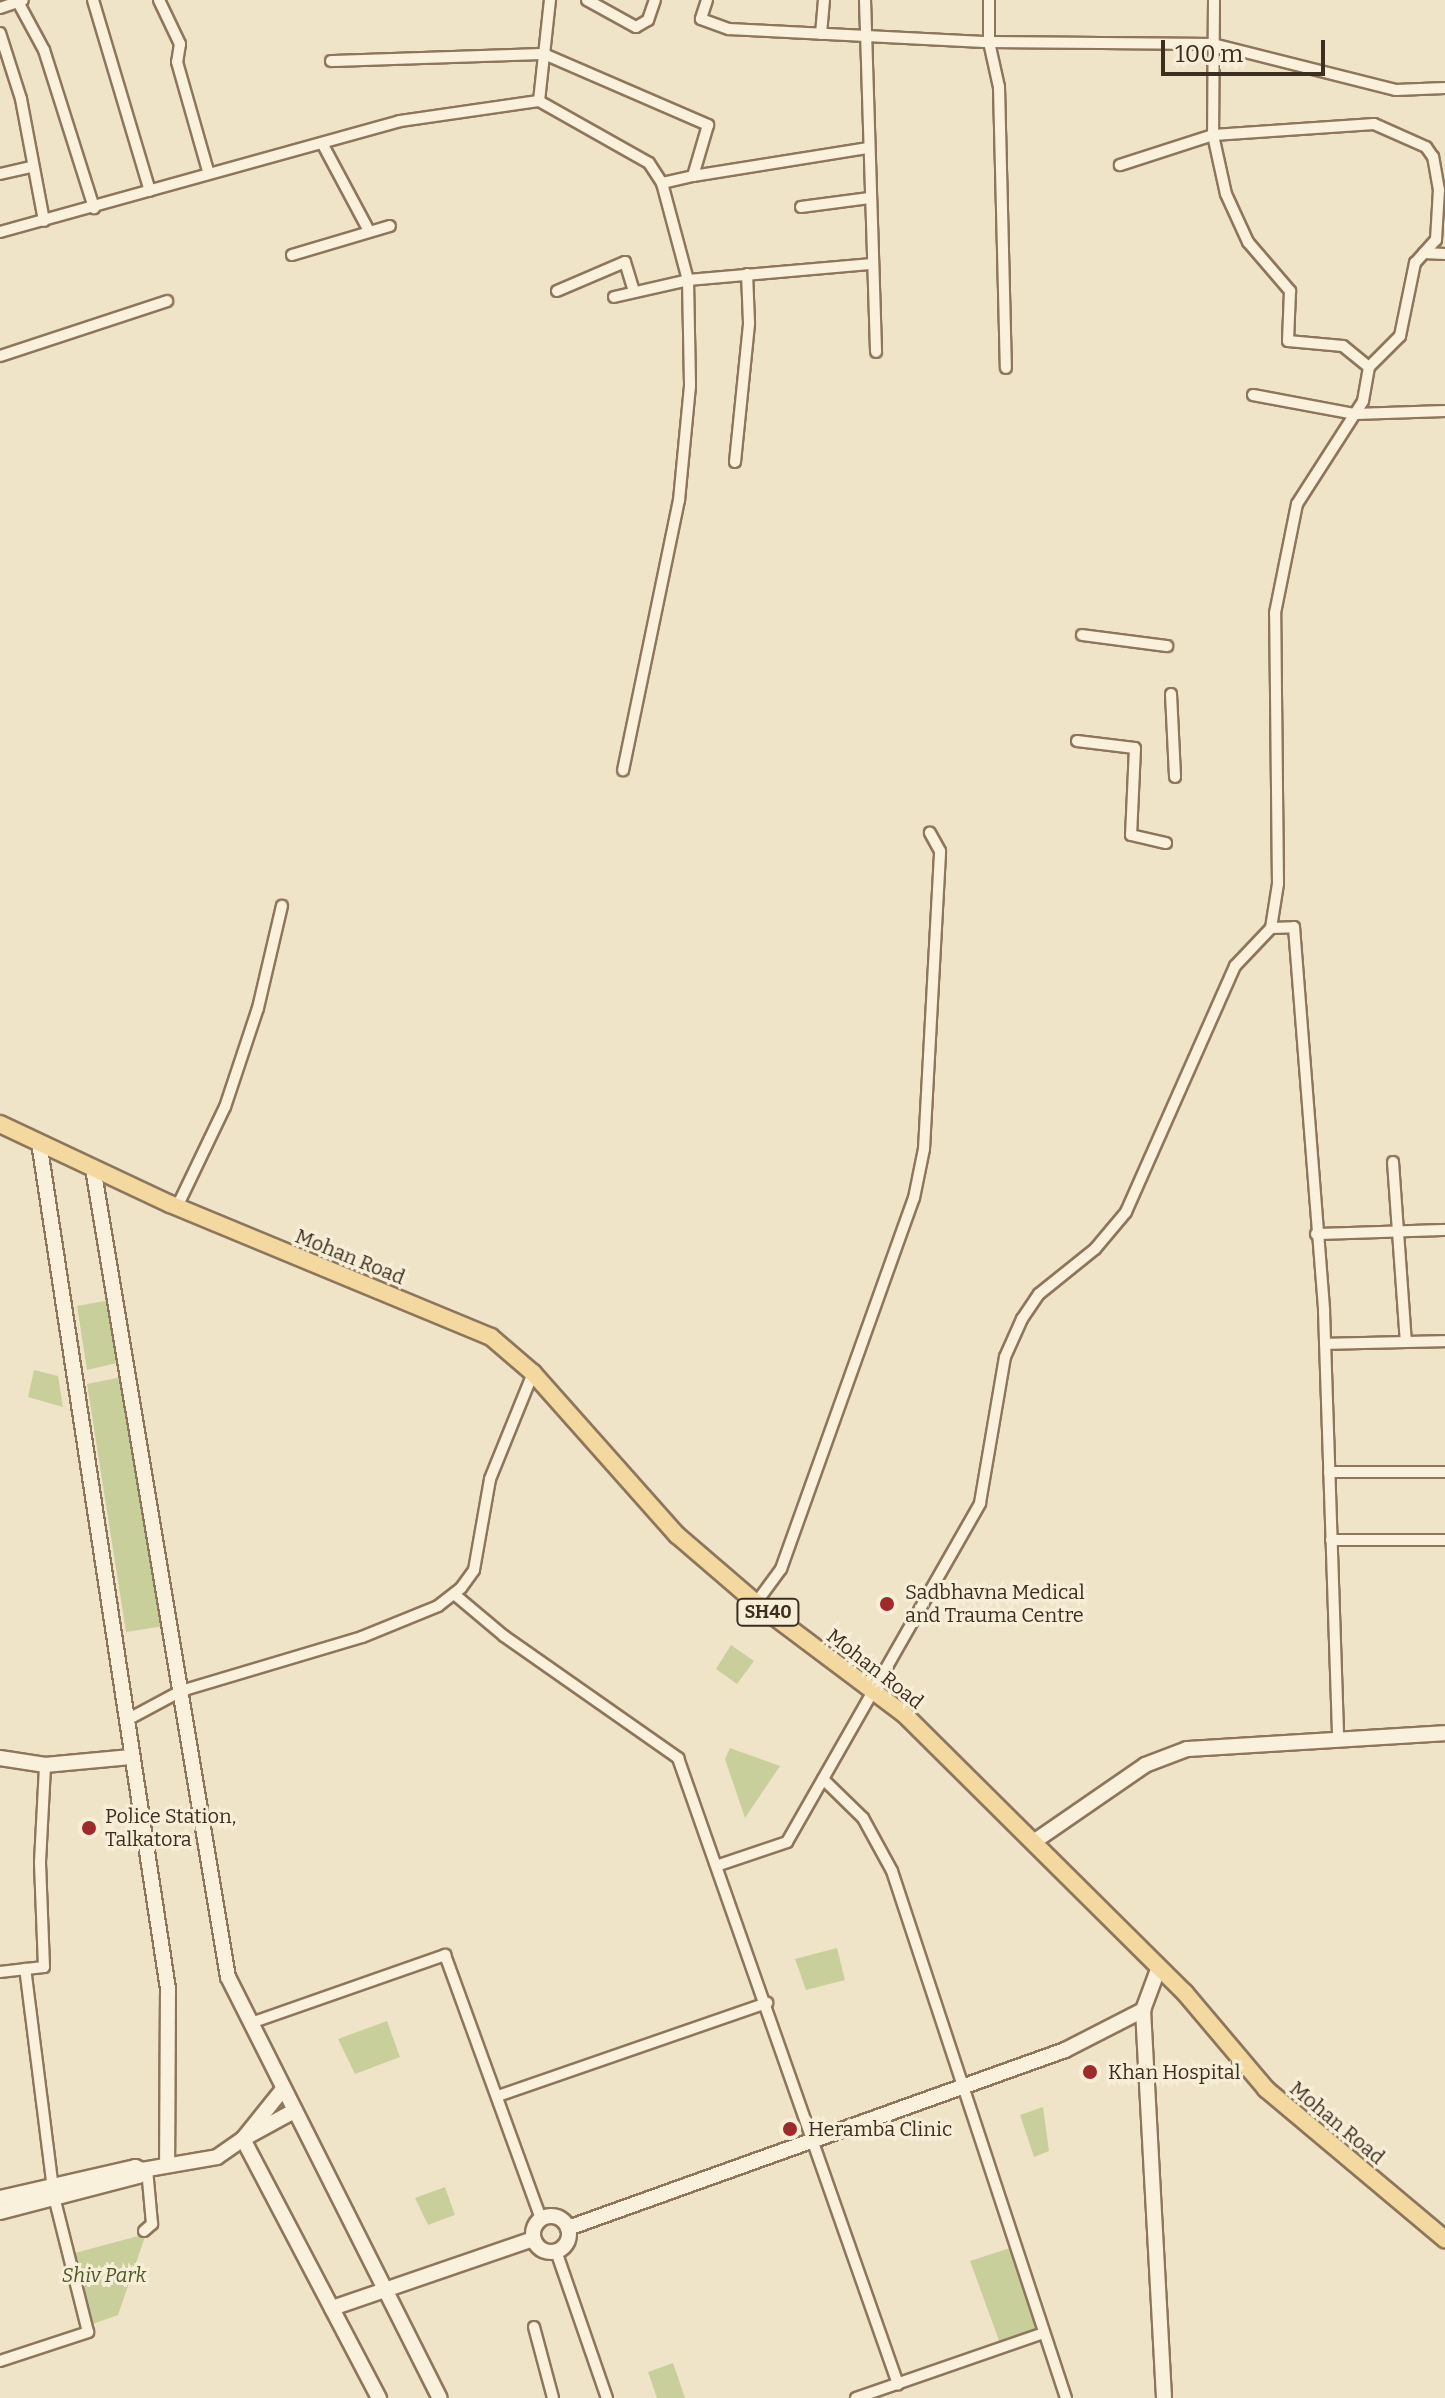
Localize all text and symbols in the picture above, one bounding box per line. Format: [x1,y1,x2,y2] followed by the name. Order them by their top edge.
[1165,24,1329,74] scale bar
[1175,40,1243,68] text: 100 m
[292,1224,408,1290] street label: Mohan Road
[905,1580,1085,1627] place label: Sadbhavna Medical and Trauma Centre
[876,1593,898,1615] marker: Sadbhavna Medical and Trauma Centre
[736,1598,800,1626] road number: SH40
[822,1624,928,1714] street label: Mohan Road
[105,1804,236,1851] place label: Police Station, Talkatora
[80,1819,98,1837] marker: Police Station, Talkatora
[1108,2060,1240,2084] place label: Khan Hospital
[1079,2061,1101,2083] marker: Khan Hospital
[1285,2077,1389,2169] street label: Mohan Road
[808,2117,952,2141] place label: Heramba Clinic
[779,2118,801,2140] marker: Heramba Clinic
[62,2263,146,2287] park label: Shiv Park

